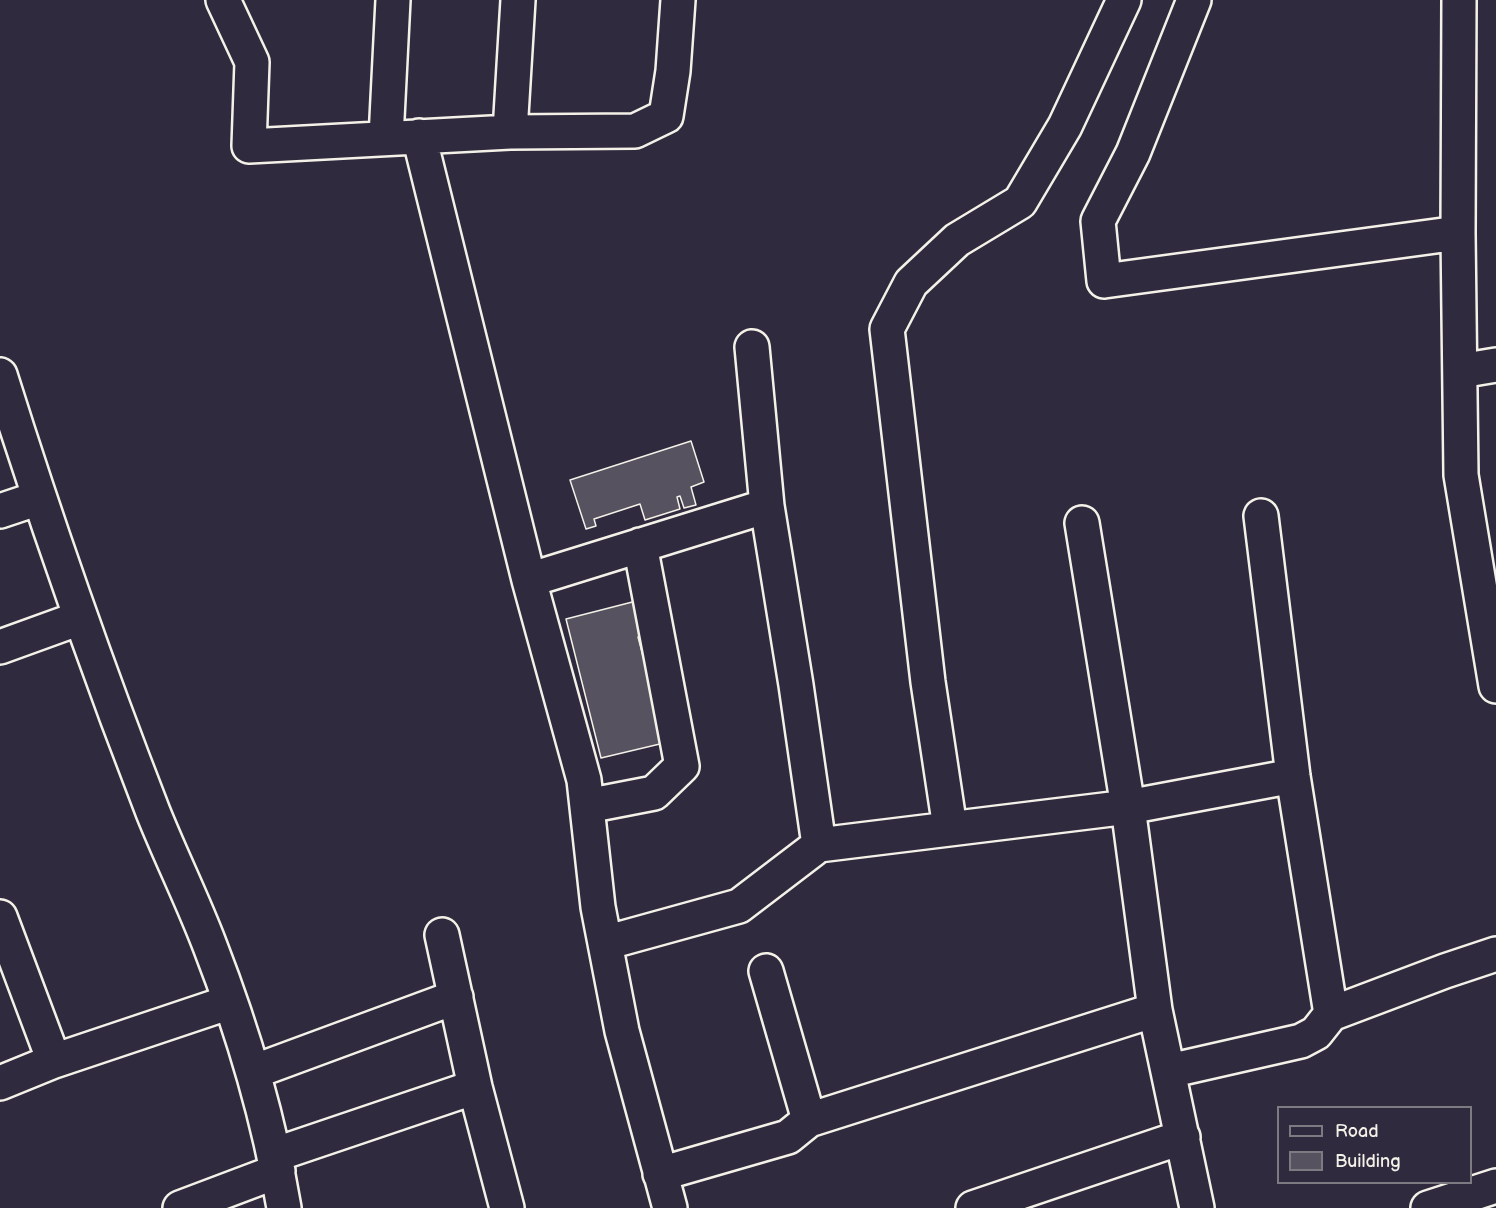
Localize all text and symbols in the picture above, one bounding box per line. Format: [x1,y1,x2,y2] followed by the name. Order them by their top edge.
[1277,1106,1472,1184] legend
[1335,1121,1379,1142] text: Road
[1335,1151,1401,1172] text: Building

